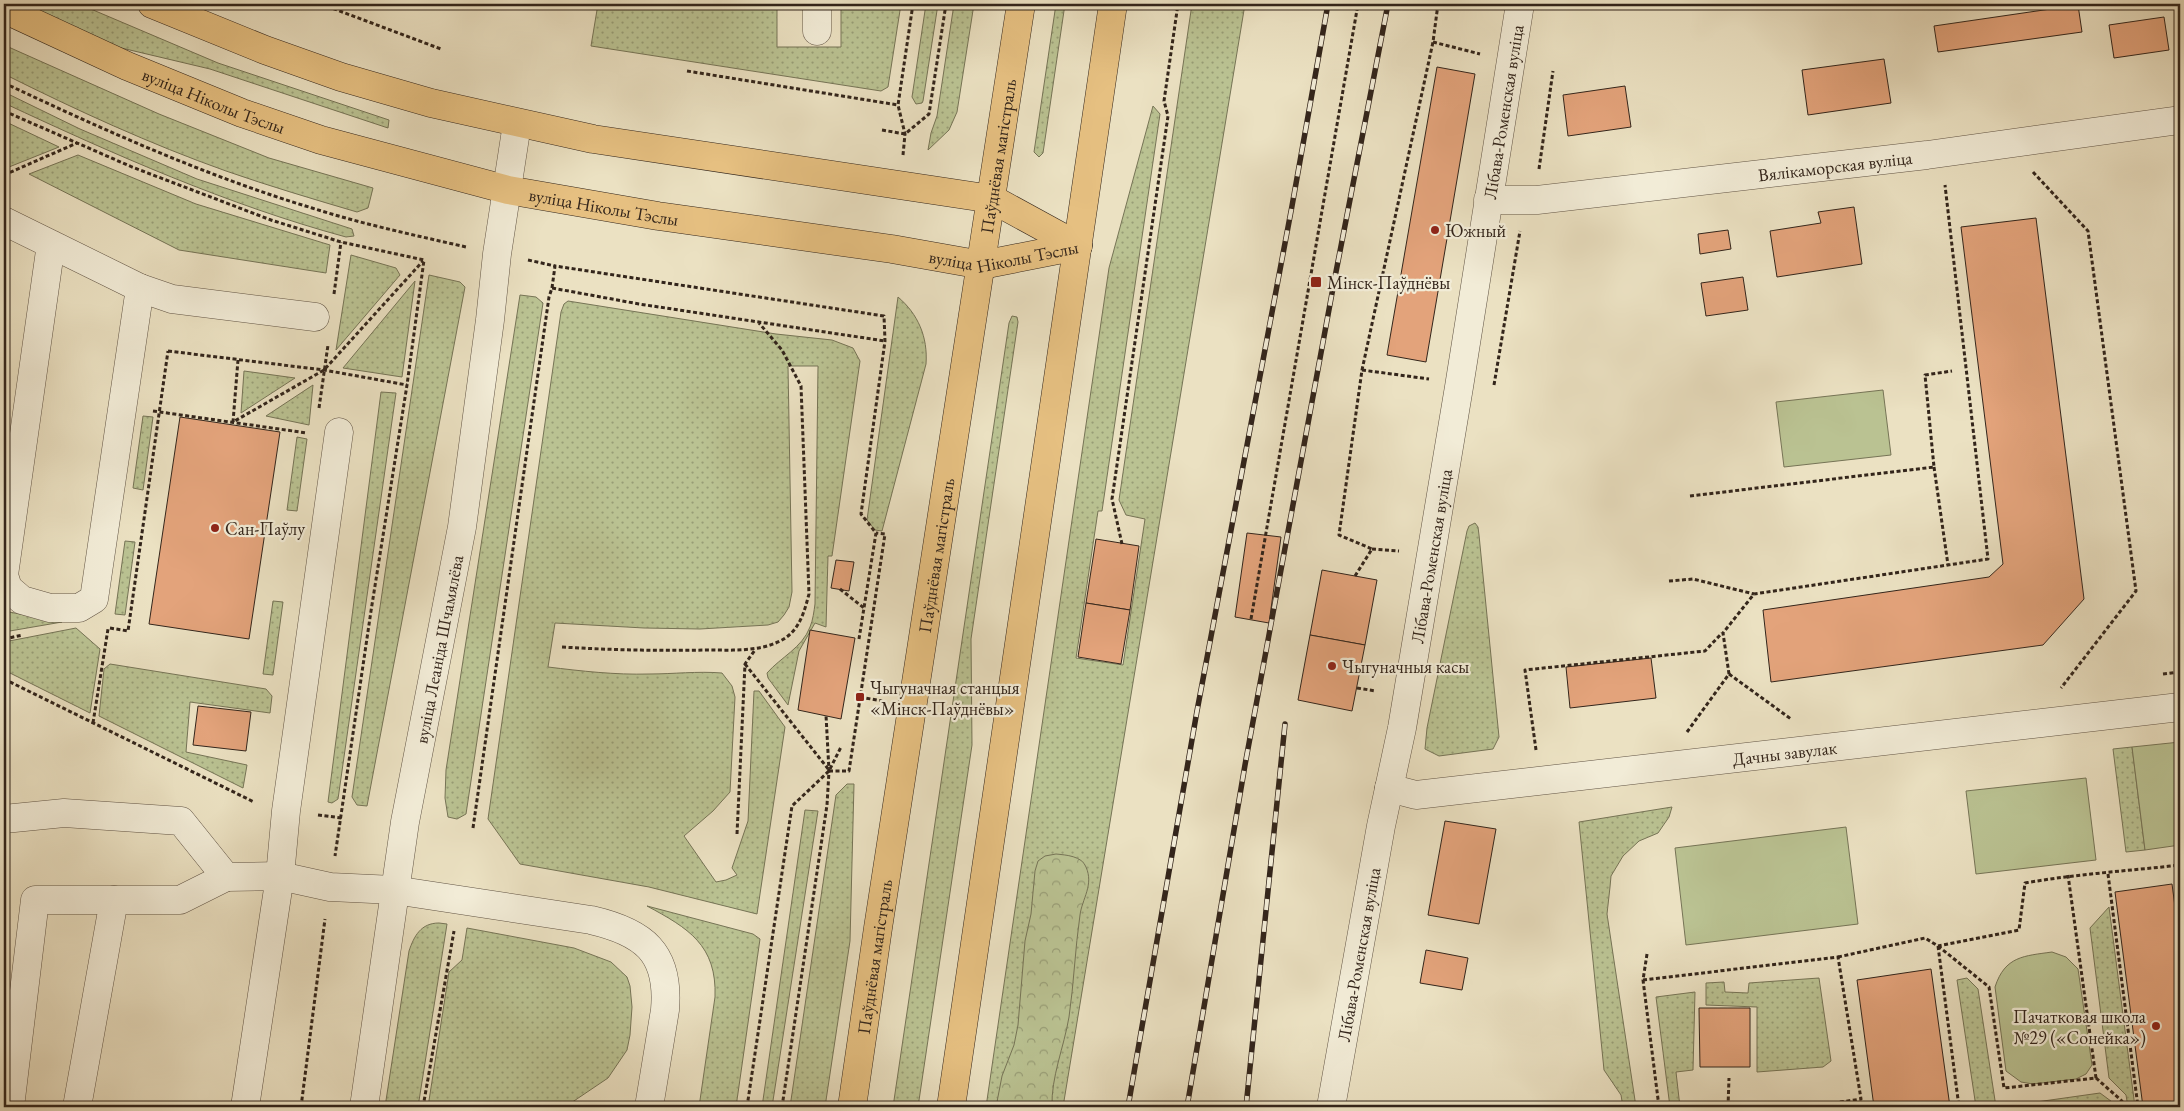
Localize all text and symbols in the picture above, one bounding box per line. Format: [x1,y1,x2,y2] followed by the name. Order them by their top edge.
[1478,22,1528,201] street label: Лібава-Роменская вуліца
[139,62,288,138] street label: вуліца Ніколы Тэслы
[974,77,1021,235] street label: Паўднёвая магістраль
[1757,145,1914,186] street label: Вялікаморская вуліца
[527,182,680,230] street label: вуліца Ніколы Тэслы
[1445,219,1506,242] place label: Южный
[1429,224,1441,236] marker: Южный
[927,235,1080,277] street label: вуліца Ніколы Тэслы
[1327,271,1450,294] place label: Мінск-Паўднёвы
[1309,275,1323,289] marker: Мінск-Паўднёвы
[1405,466,1457,645] street label: Лібава-Роменская вуліца
[912,476,959,634] street label: Паўднёвая магістраль
[225,517,305,540] place label: Сан-Паўлу
[209,522,221,534] marker: Сан-Паўлу
[409,552,468,745] street label: вуліца Леаніда Шчамялёва
[1342,655,1469,678] place label: Чыгуначныя касы
[1326,660,1338,672] marker: Чыгуначныя касы
[870,676,1020,720] place label: Чыгуначная станцыя «Мінск-Паўднёвы»
[854,691,866,703] marker: Чыгуначная станцыя «Мінск-Паўднёвы»
[1731,735,1839,770] street label: Дачны завулак
[1331,865,1385,1043] street label: Лібава-Роменская вуліца
[851,877,897,1036] street label: Паўднёвая магістраль
[2013,1005,2147,1049] place label: Пачатковая школа №29 («Сонейка»)
[2150,1020,2162,1032] marker: Пачатковая школа №29 («Сонейка»)

